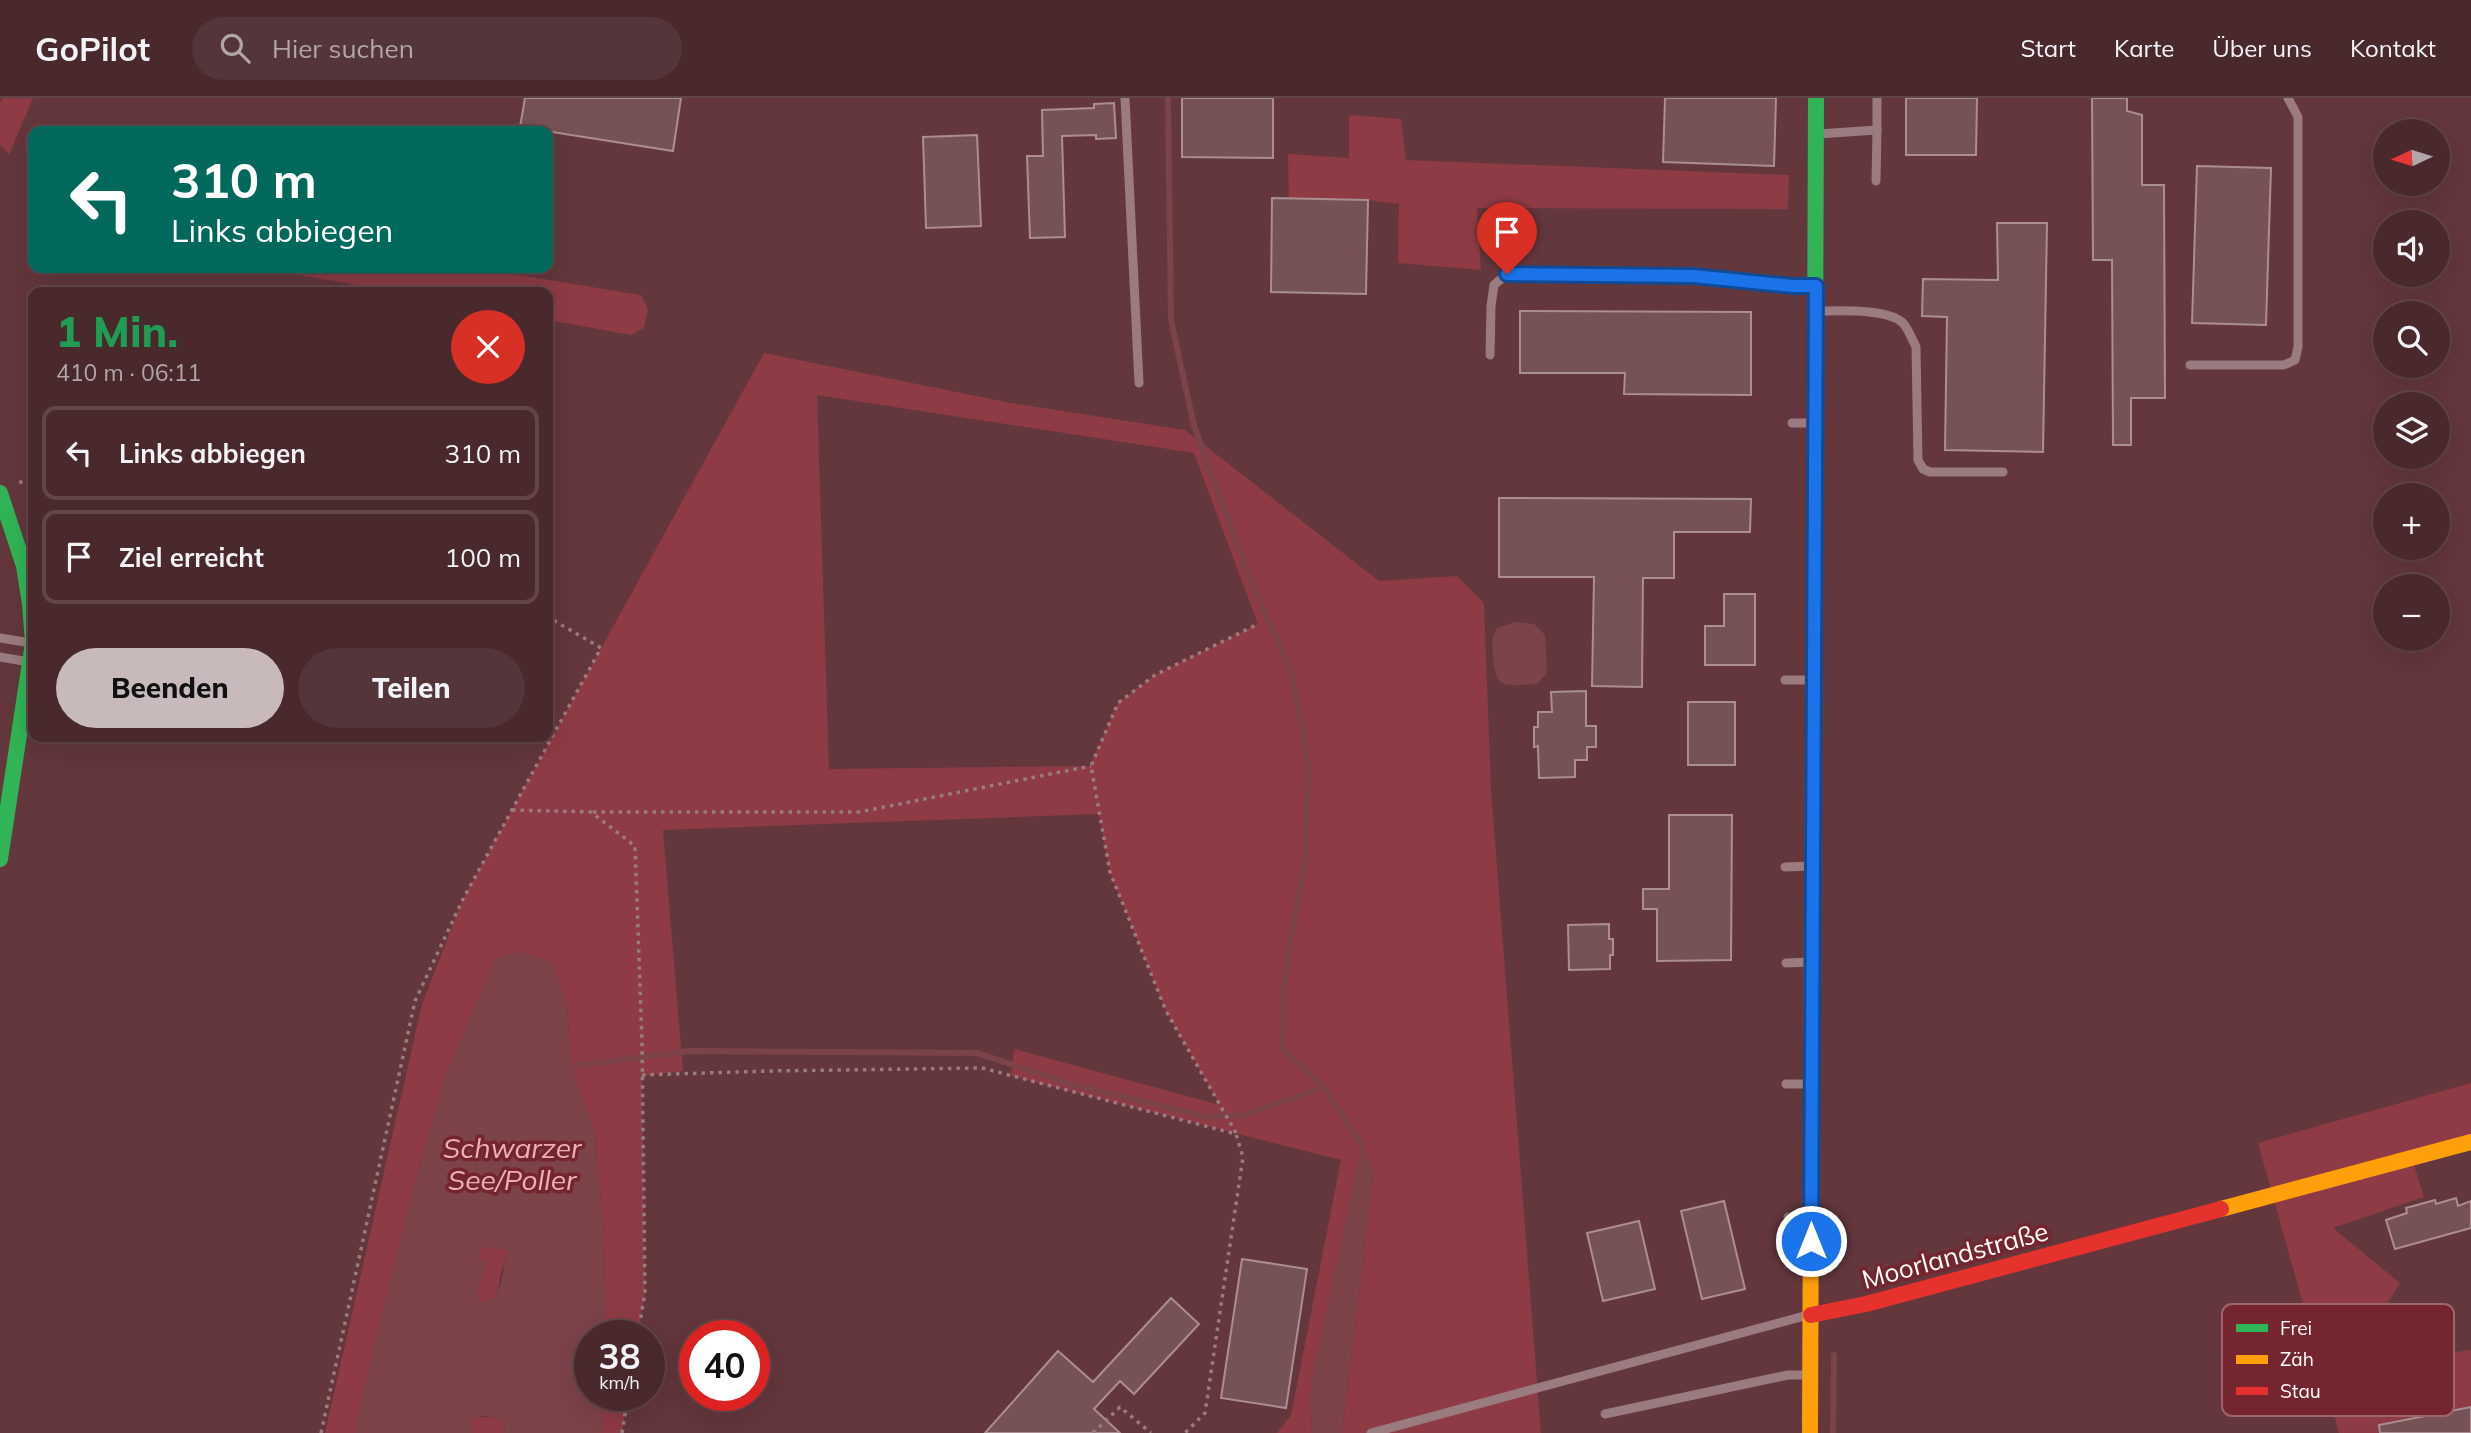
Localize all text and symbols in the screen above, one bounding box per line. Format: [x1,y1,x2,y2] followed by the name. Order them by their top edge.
[192,17,682,80] search box
[35,28,150,69] text: GoPilot
[216,29,254,67] icon: search
[272,32,414,65] text: Hier suchen
[2020,33,2076,63] text: Start
[2114,33,2174,63] text: Karte
[2212,33,2312,63] text: Über uns
[2350,33,2436,63] text: Kontakt
[2373,119,2450,196] north arrow
[2373,119,2450,651] map controls
[171,149,317,210] text: 310 m
[56,154,147,245] icon: left
[1477,202,1537,274] pin
[171,210,393,250] text: Links abbiegen
[2373,210,2450,287] button: sound
[1488,213,1526,251] icon: arrive
[2373,301,2450,378] button: search
[56,305,178,358] text: 1 Min.
[451,310,525,384] button: close
[56,358,201,387] text: 410 m · 06:11
[2373,392,2450,469] button: layers
[60,434,98,472] icon: left
[119,437,306,470] text: Links abbiegen
[445,437,521,470] text: 310 m
[2373,483,2450,560] button: +
[60,538,98,576] icon: arrive
[119,541,264,574] text: Ziel erreicht
[445,541,521,574] text: 100 m
[2373,574,2450,651] button: −
[56,648,284,728] button: Beenden
[298,648,525,728] button: Teilen
[443,1130,583,1197] water label: Schwarzer See/Poller
[1774,1204,1848,1278] position arrow
[1858,1214,2052,1296] street label: Moorlandstraße
[2222,1304,2454,1416] legend
[2280,1316,2312,1340] text: Frei
[679,1320,770,1411] speed limit sign: 40
[598,1334,641,1378] text: 38
[2280,1347,2314,1371] text: Zäh
[599,1371,640,1394] text: km/h
[2280,1379,2321,1403] text: Stau

